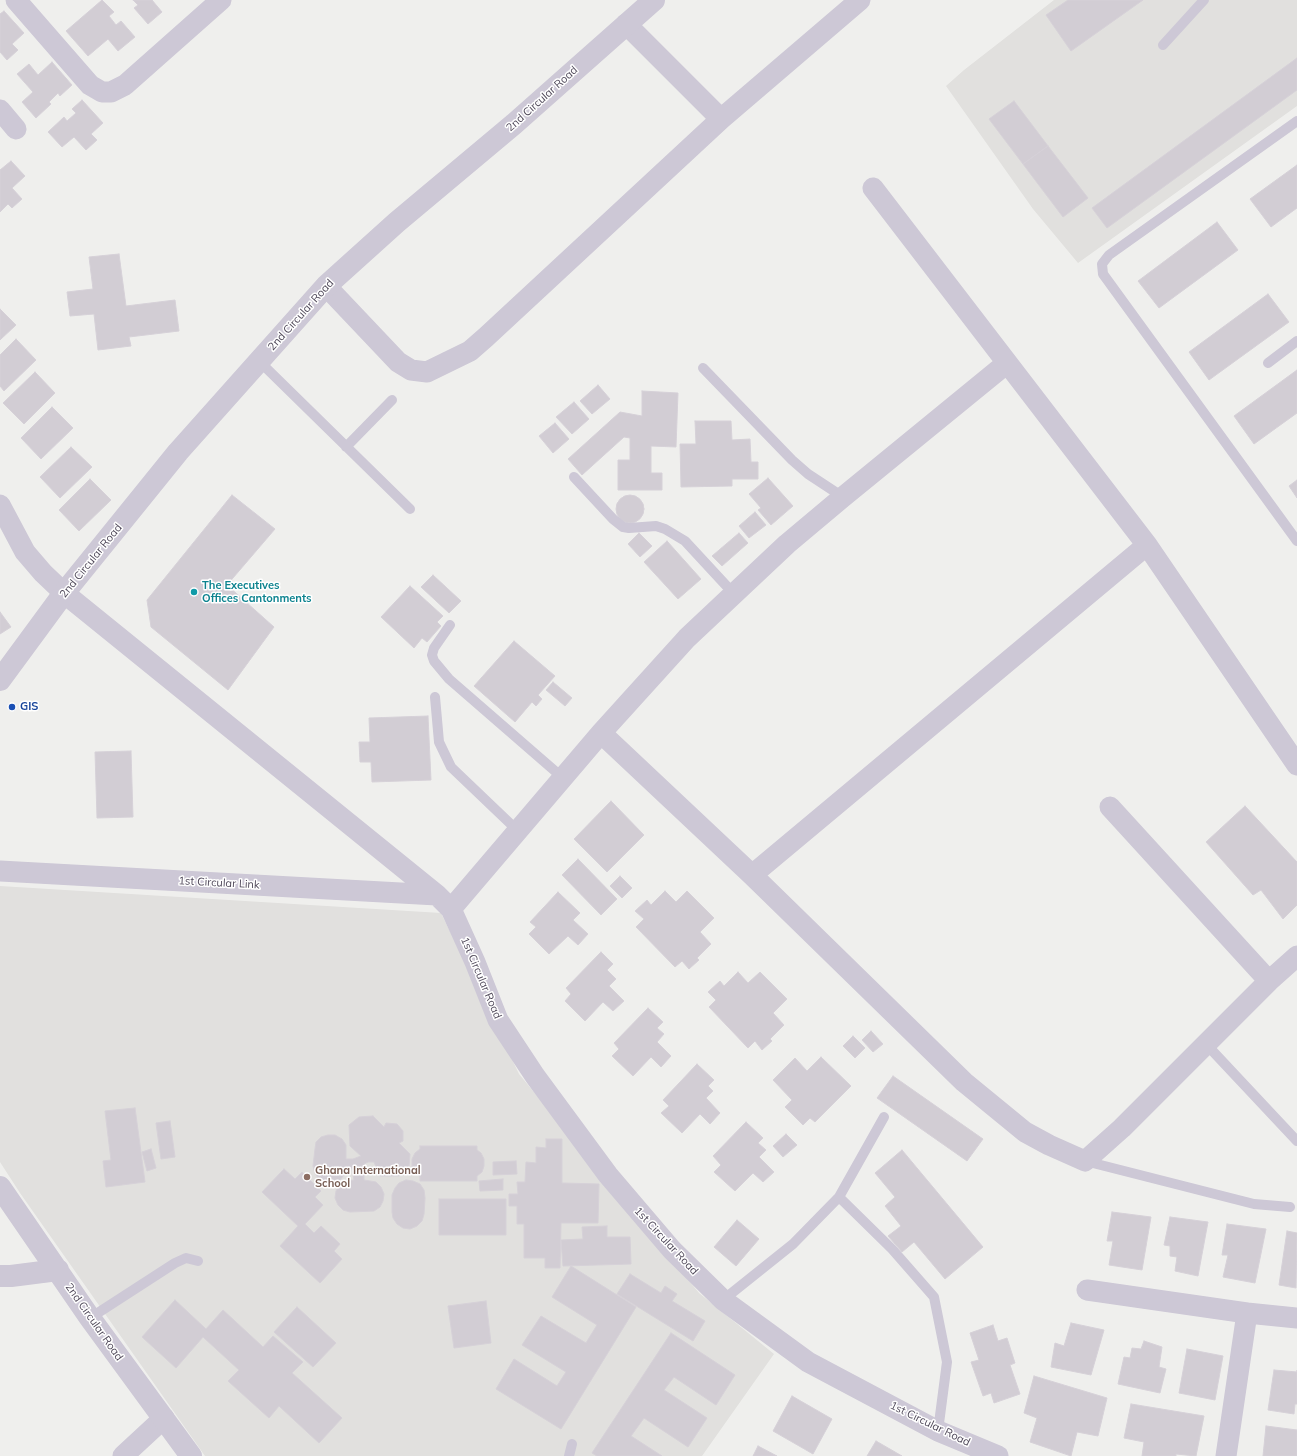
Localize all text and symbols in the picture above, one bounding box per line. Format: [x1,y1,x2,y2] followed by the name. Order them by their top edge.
[504,64,580,134] street label: 2nd Circular Road
[266,277,336,353] street label: 2nd Circular Road
[57,521,125,601] street label: 2nd Circular Road
[202,579,312,605] place label: The Executives Offices Cantonments
[189,587,199,597] marker: The Executives Offices Cantonments
[20,700,38,714] place label: GIS
[7,702,17,712] marker: GIS
[178,874,260,892] street label: 1st Circular Link
[458,935,504,1021] street label: 1st Circular Road
[315,1164,421,1190] place label: Ghana International School
[302,1172,312,1182] marker: Ghana International School
[631,1204,701,1278] street label: 1st Circular Road
[62,1281,126,1363] street label: 2nd Circular Road
[888,1399,972,1449] street label: 1st Circular Road

